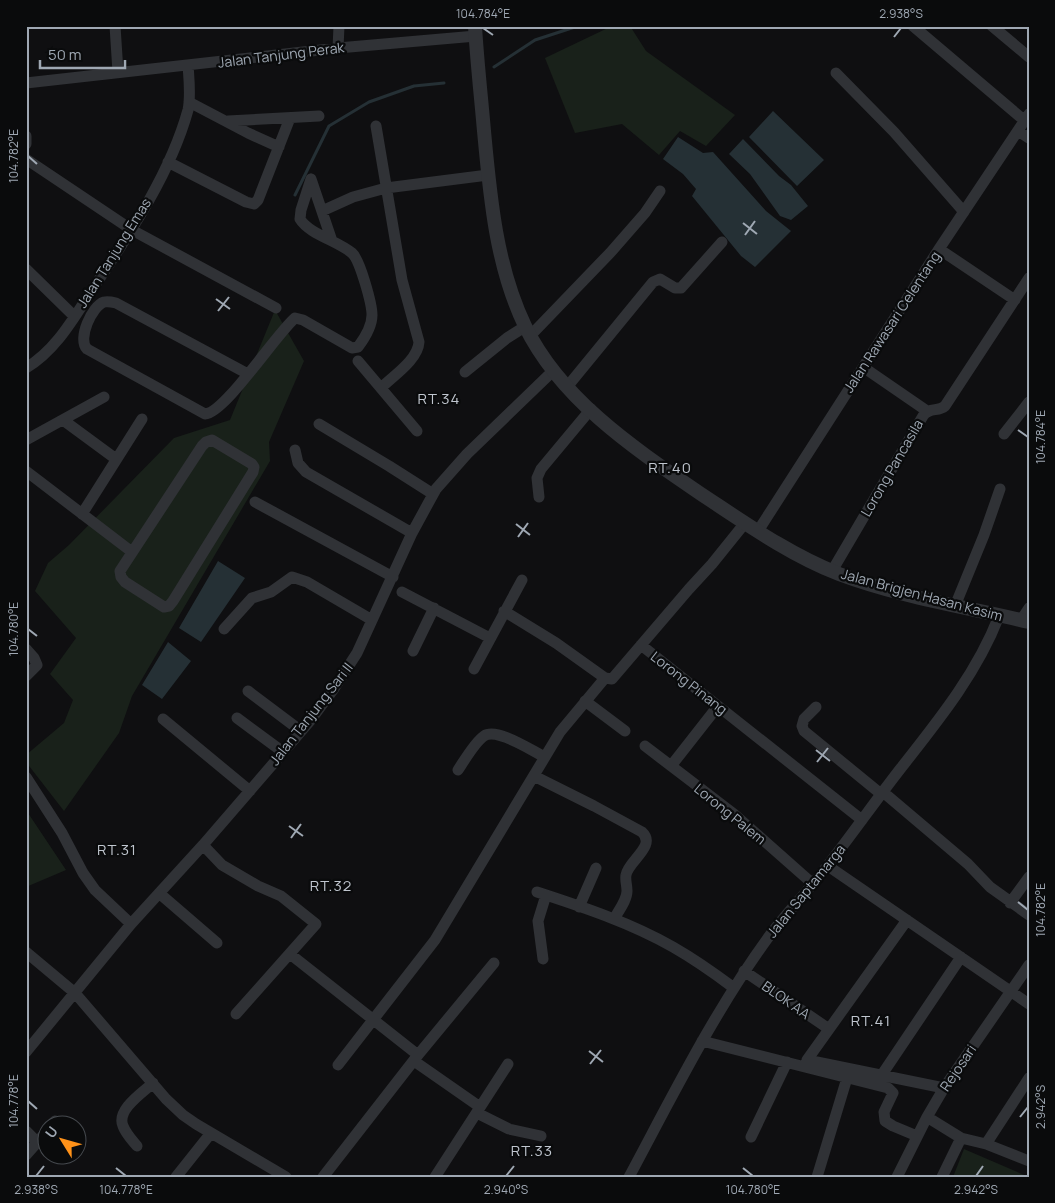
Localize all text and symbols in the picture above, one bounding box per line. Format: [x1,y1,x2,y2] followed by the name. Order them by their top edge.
[456,5,510,22] text: 104.784°E
[879,5,923,22] text: 2.938°S
[217,37,346,72] street label: Jalan Tanjung Perak
[40,38,125,70] scale bar
[48,44,82,65] text: 50 m
[5,129,22,183] text: 104.782°E
[72,194,155,311] street label: Jalan Tanjung Emas
[839,247,944,396] street label: Jalan Rawasari Celentang
[418,388,460,409] district label: RT.34
[1032,410,1049,464] text: 104.784°E
[856,416,927,520] street label: Lorong Pancasila
[648,457,692,478] district label: RT.40
[839,564,1005,625] street label: Jalan Brigjen Hasan Kasim
[5,602,22,656] text: 104.780°E
[647,647,732,719] street label: Lorong Pinang
[265,659,357,769] street label: Jalan Tanjung Sari II
[691,779,770,848] street label: Lorong Palem
[97,839,137,860] district label: RT.31
[762,840,849,941] street label: Jalan Saptamarga
[310,875,352,896] district label: RT.32
[1032,883,1049,937] text: 104.782°E
[758,976,814,1023] street label: BLOK AA
[851,1010,891,1031] district label: RT.41
[935,1041,980,1095] street label: Rejosari
[5,1074,22,1128] text: 104.778°E
[1032,1085,1049,1129] text: 2.942°S
[38,1116,88,1166] north arrow
[41,1122,62,1142] text: U
[511,1140,553,1161] district label: RT.33
[14,1181,58,1198] text: 2.938°S
[99,1181,153,1198] text: 104.778°E
[484,1181,528,1198] text: 2.940°S
[726,1181,780,1198] text: 104.780°E
[954,1181,998,1198] text: 2.942°S

